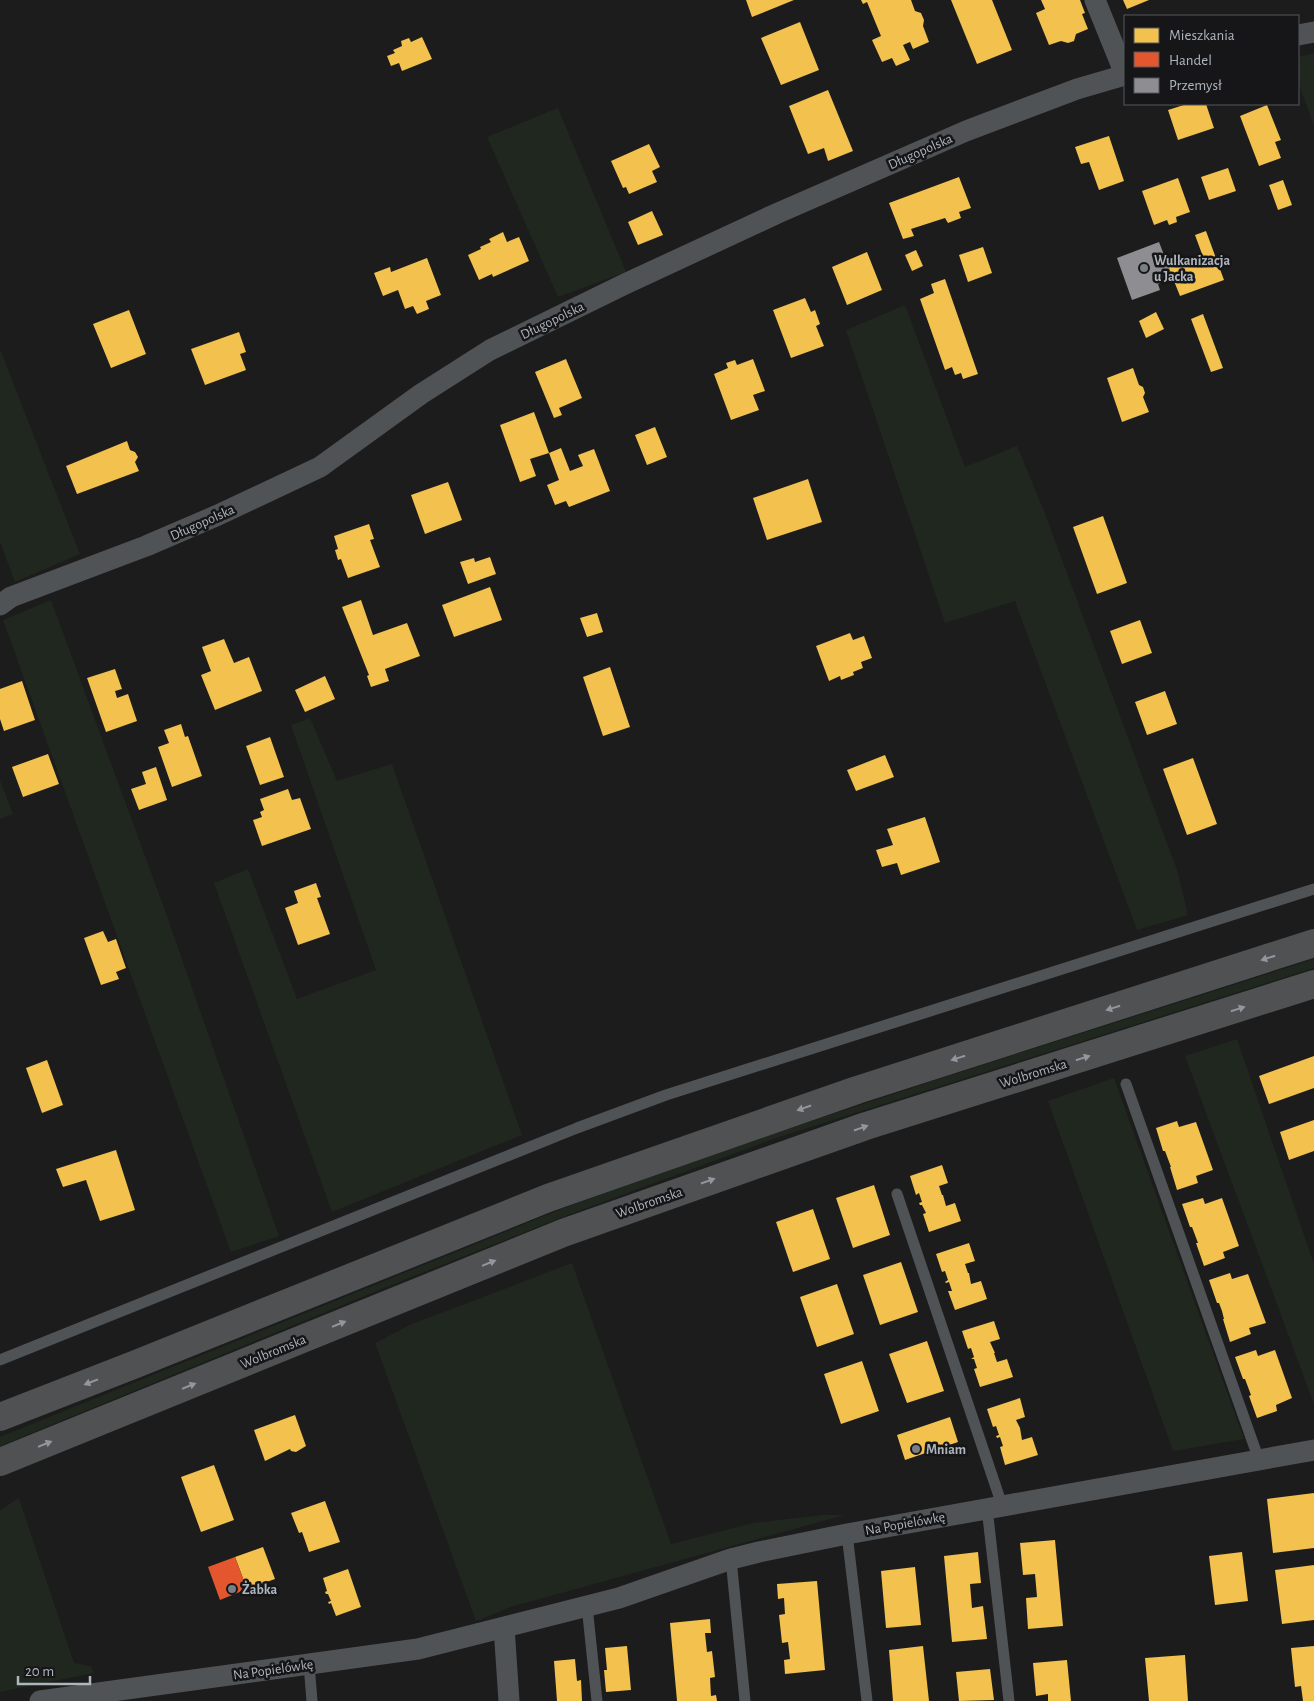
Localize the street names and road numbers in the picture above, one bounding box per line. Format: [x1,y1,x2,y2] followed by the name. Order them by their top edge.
[886,131,955,172] street label: Długopolska
[518,299,587,342] street label: Długopolska
[168,502,237,543] street label: Długopolska
[998,1057,1069,1091] street label: Wolbromska
[614,1185,685,1221] street label: Wolbromska
[239,1332,309,1371] street label: Wolbromska
[864,1510,946,1538] street label: Na Popielówkę
[232,1657,314,1683] street label: Na Popielówkę

